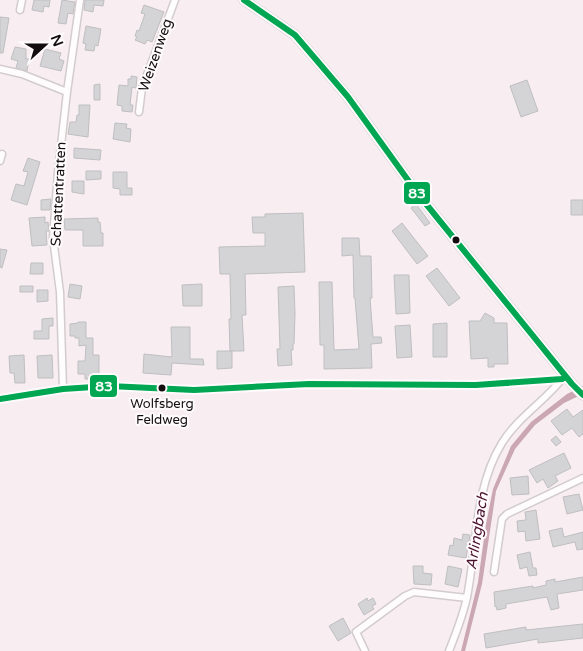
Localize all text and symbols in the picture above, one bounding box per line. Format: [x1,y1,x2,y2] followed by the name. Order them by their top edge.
[135,16,176,94] street label: Weizenweg
[20,20,70,70] north arrow
[47,32,67,49] text: N
[47,141,70,247] street label: Schattentratten
[403,181,431,205] line badge: 83
[408,185,426,202] text: 83
[451,235,461,245] unlabelled marker
[89,374,118,398] line badge: 83
[95,378,113,395] text: 83
[157,383,167,393] marker: Wolfsberg Feldweg
[130,396,194,428] place label: Wolfsberg Feldweg
[462,490,492,571] water label: Arlingbach

